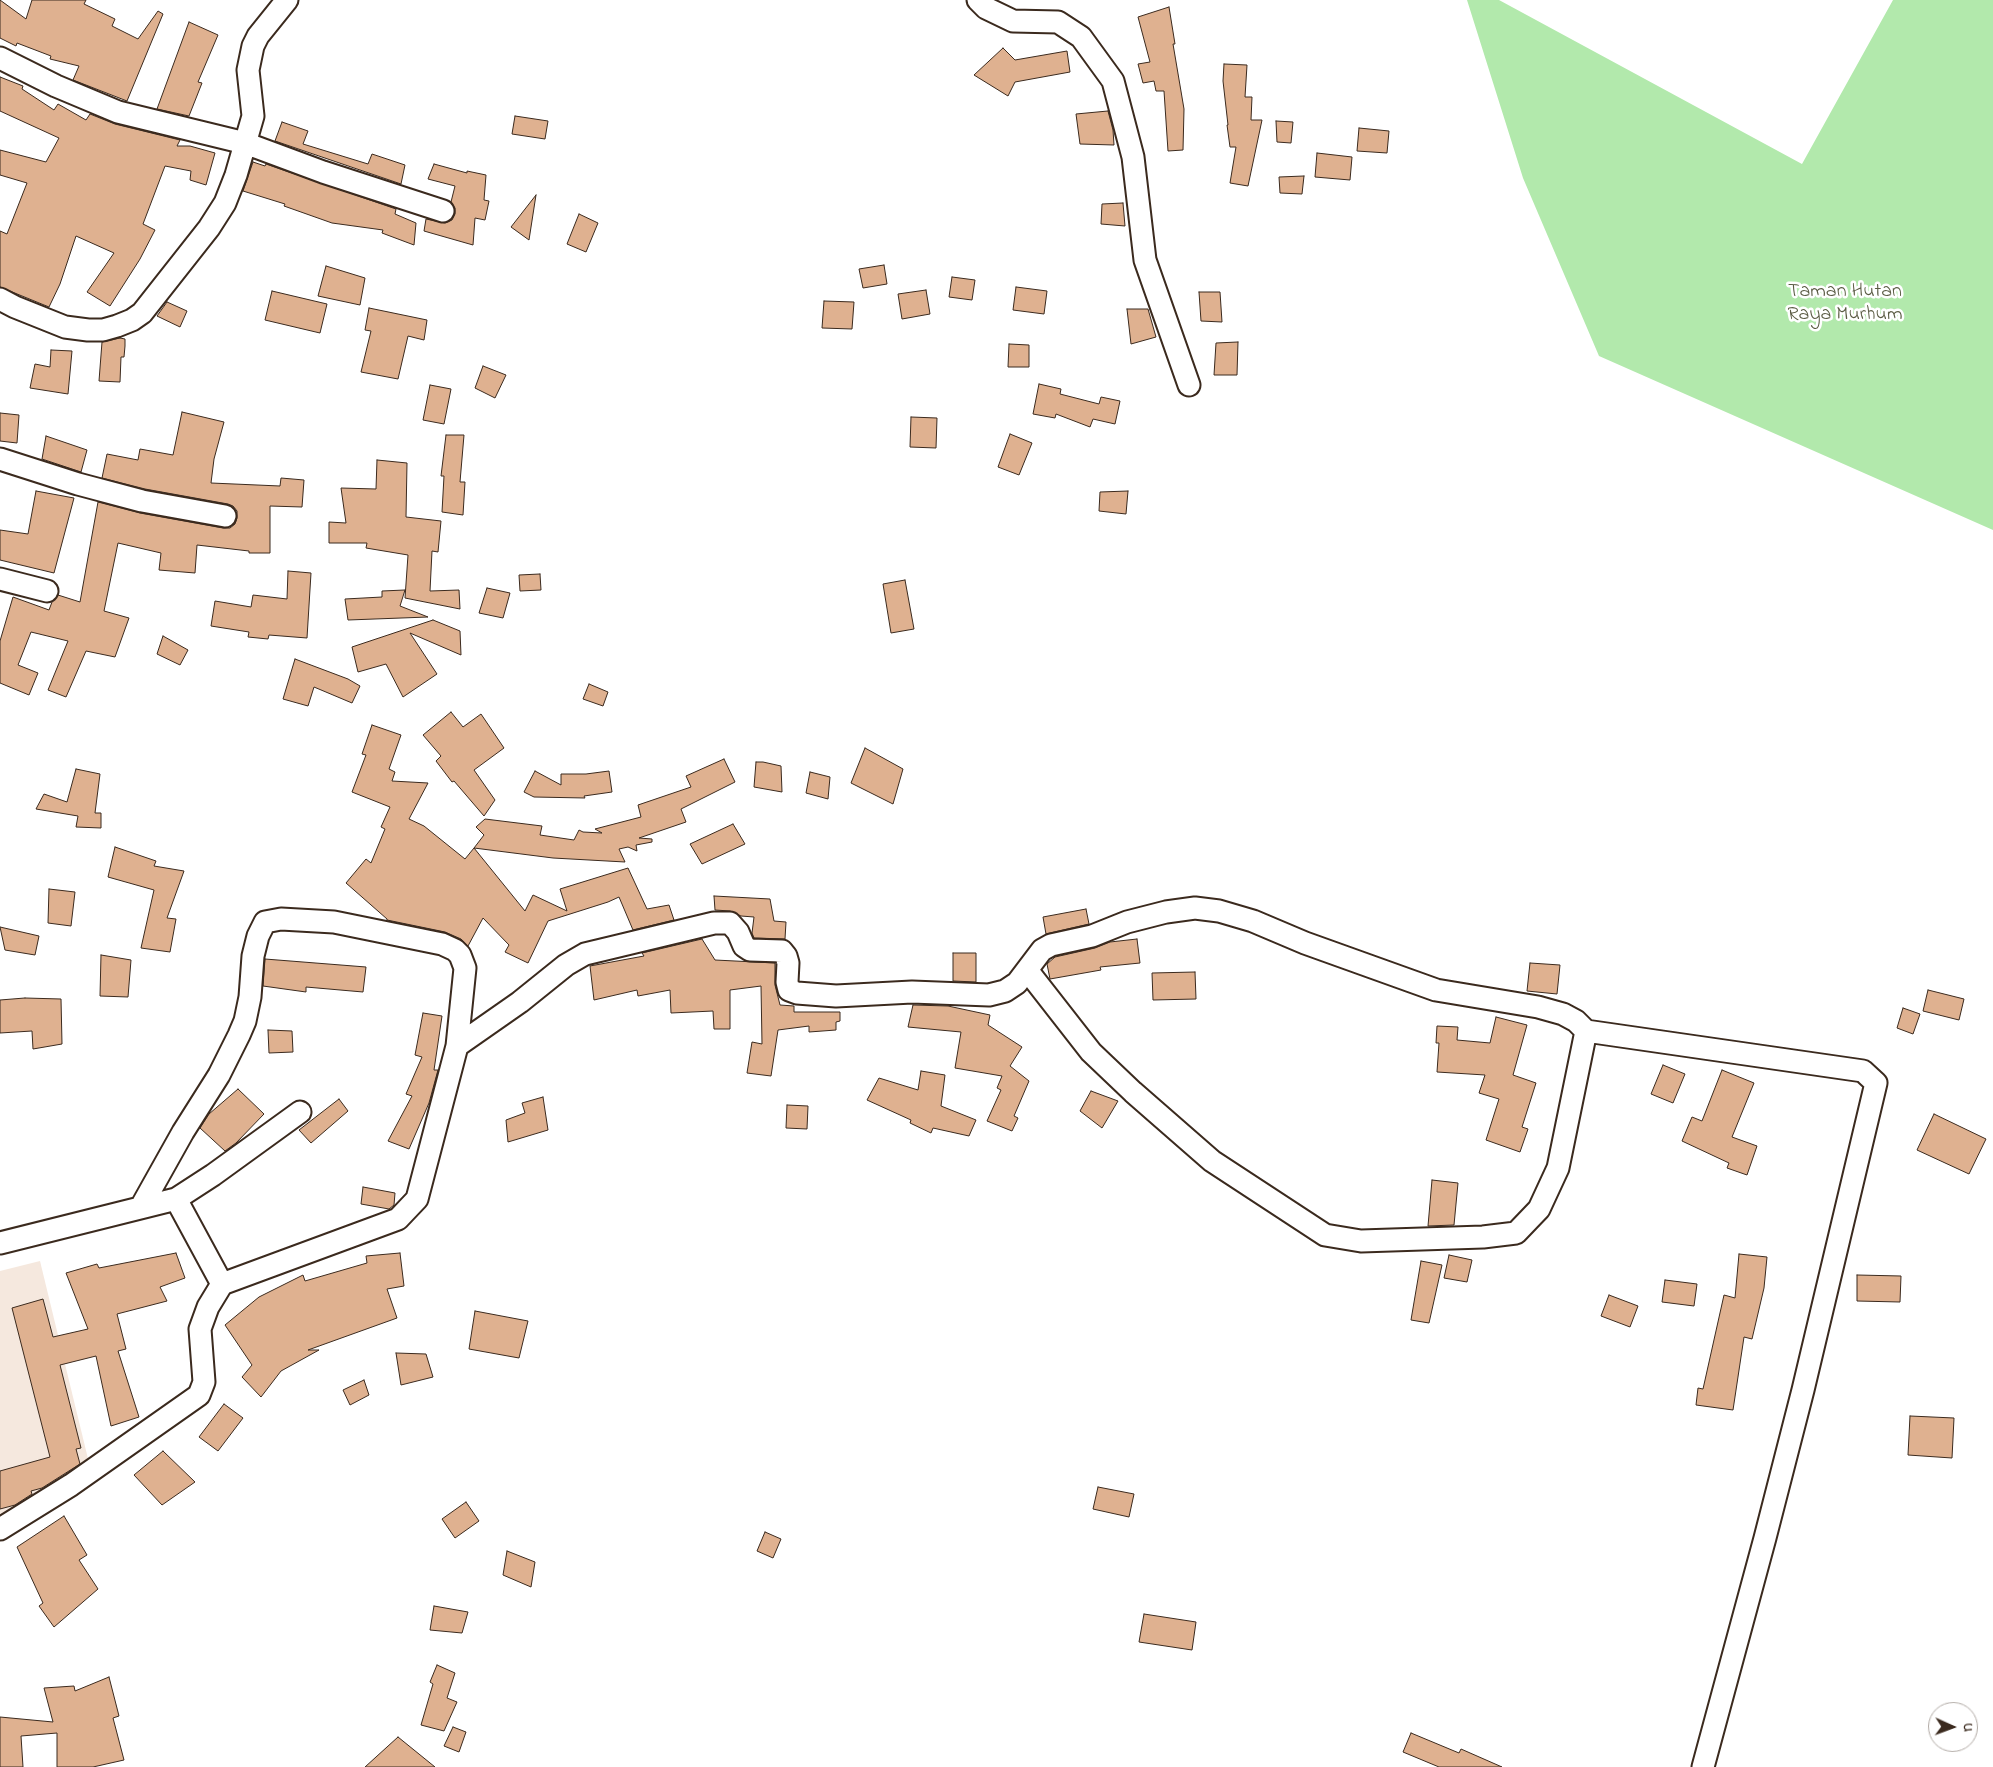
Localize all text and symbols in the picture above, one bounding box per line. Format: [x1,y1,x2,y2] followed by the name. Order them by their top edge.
[1788,281,1902,328] park label: Taman Hutan Raya Murhum
[1928,1702,1978,1752] north arrow
[1957,1723,1978,1732] text: U

